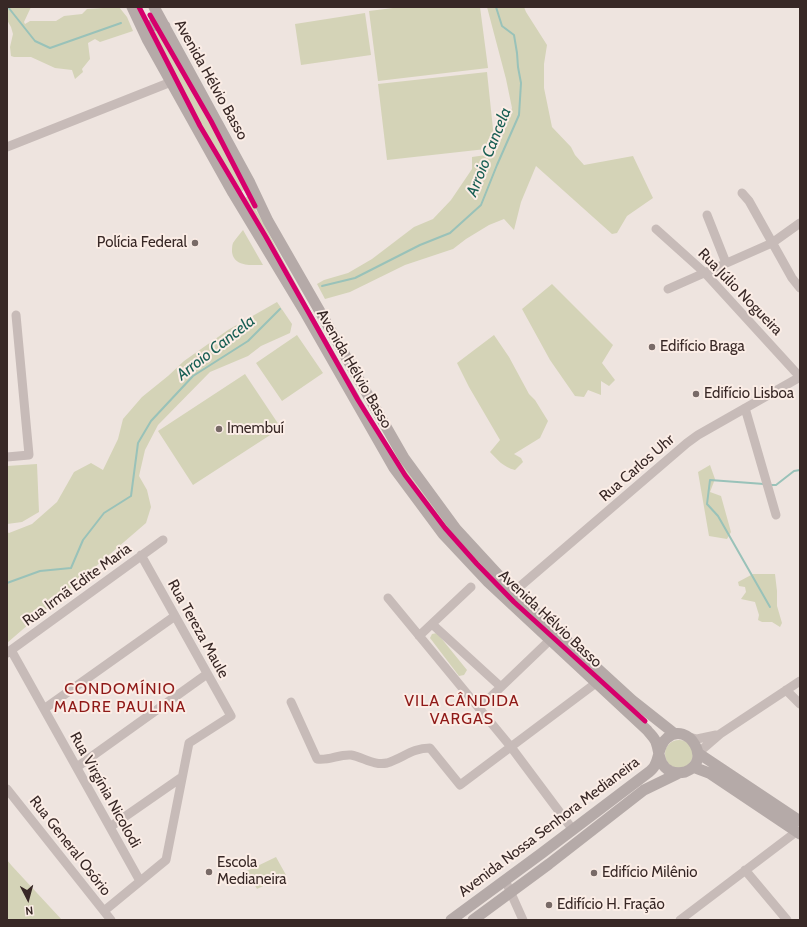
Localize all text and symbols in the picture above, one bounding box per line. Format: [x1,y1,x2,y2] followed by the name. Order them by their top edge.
[170,17,252,143] street label: Avenida Hélvio Basso
[462,105,516,199] water label: Arroio Cancela
[97,234,187,252] place label: Polícia Federal
[190,238,200,248] marker: Polícia Federal
[694,245,786,339] street label: Rua Júlio Nogueira
[313,306,395,432] street label: Avenida Hélvio Basso
[173,311,259,385] water label: Arroio Cancela
[660,338,745,356] place label: Edifício Braga
[647,342,657,352] marker: Edifício Braga
[704,385,794,403] place label: Edifício Lisboa
[691,389,701,399] marker: Edifício Lisboa
[227,420,284,438] place label: Imembuí
[214,424,224,434] marker: Imembuí
[596,431,678,505] street label: Rua Carlos Uhr
[19,540,135,630] street label: Rua Irmã Edite Maria
[495,567,605,671] street label: Avenida Hélvio Basso
[163,577,233,681] street label: Rua Tereza Maule
[54,679,186,717] district label: CONDOMÍNIO MADRE PAULINA
[404,691,520,729] district label: VILA CÂNDIDA VARGAS
[66,729,144,851] street label: Rua Virgínia Nicolodi
[455,753,643,901] street label: Avenida Nossa Senhora Medianeira
[25,792,115,900] street label: Rua General Osório
[217,854,286,889] place label: Escola Medianeira
[602,864,698,882] place label: Edifício Milênio
[204,867,214,877] marker: Escola Medianeira
[589,868,599,878] marker: Edifício Milênio
[8,879,48,919] north arrow
[557,896,665,914] place label: Edifício H. Fração
[544,900,554,910] marker: Edifício H. Fração
[25,904,34,918] text: N

